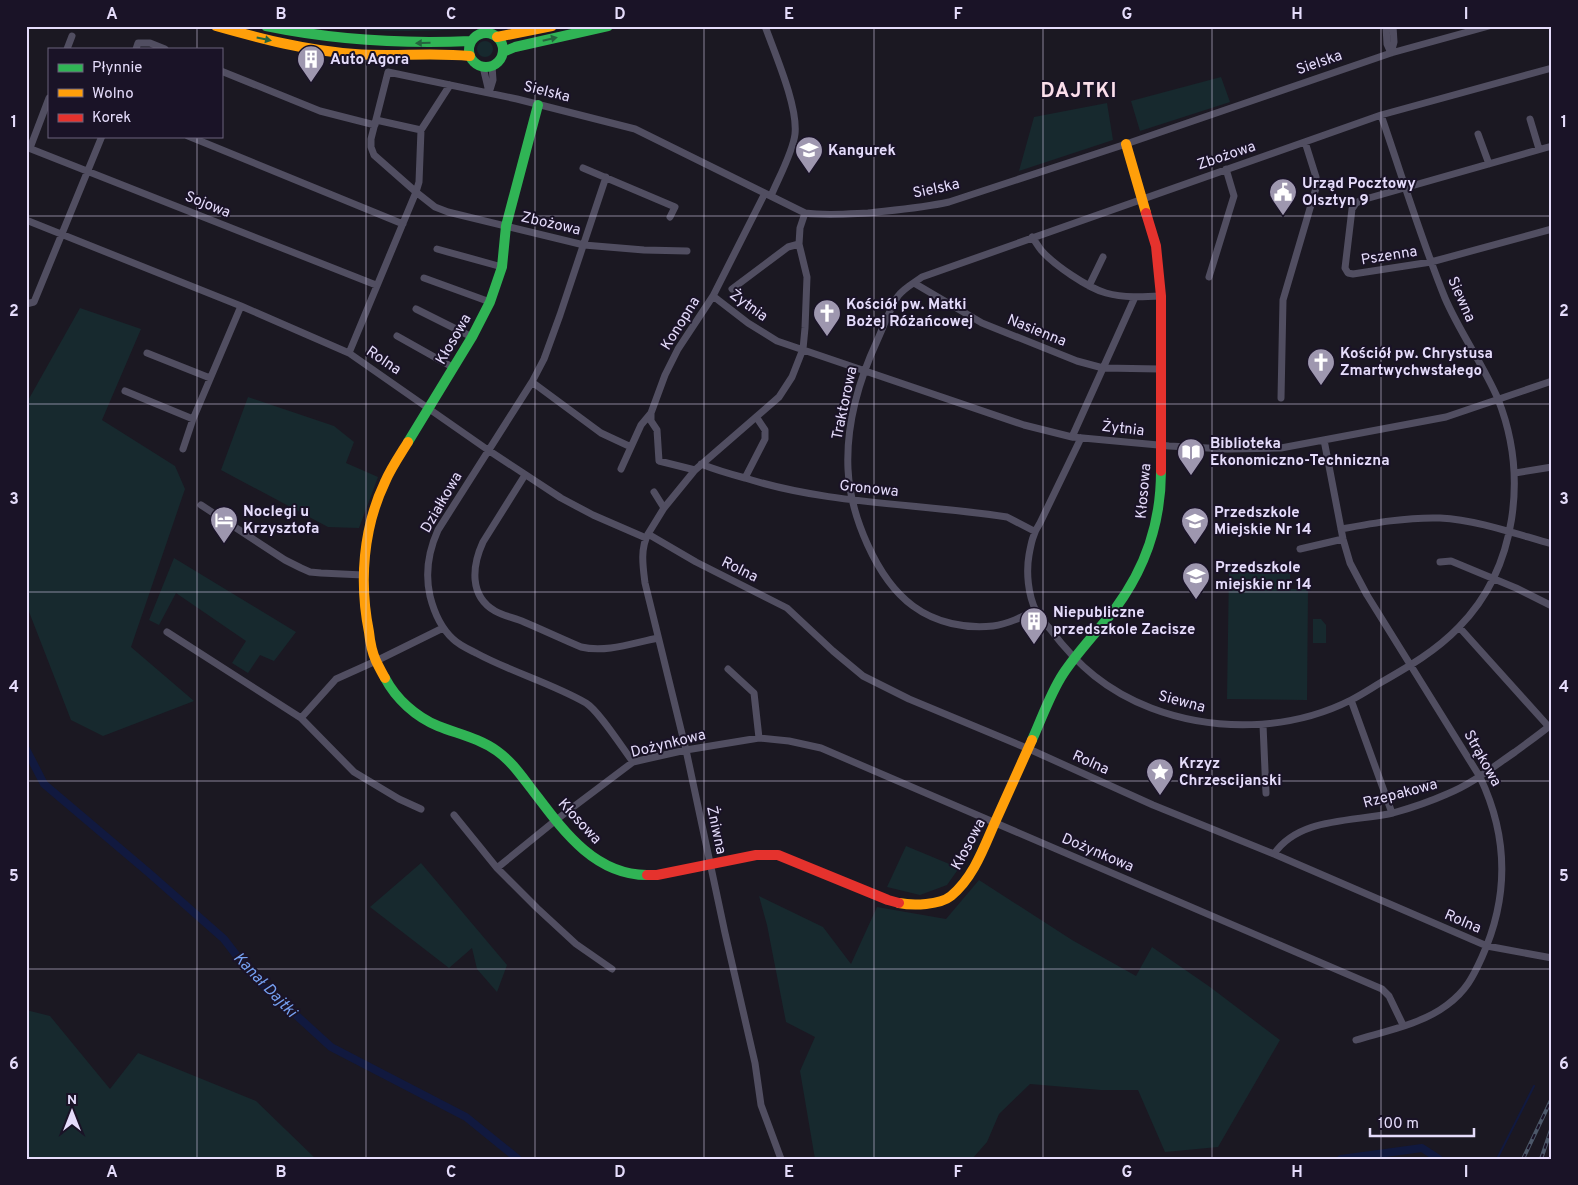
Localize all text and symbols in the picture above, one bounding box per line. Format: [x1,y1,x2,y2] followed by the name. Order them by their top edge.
[106,5,118,25] text: A
[275,5,287,25] text: B
[446,5,456,25] text: C
[614,5,626,25] text: D
[784,5,794,25] text: E
[953,5,963,25] text: F
[1122,5,1132,25] text: G
[1291,5,1303,25] text: H
[1464,5,1468,25] text: I
[256,35,272,43] one-way arrow
[542,35,557,43] one-way arrow
[415,39,431,47] one-way arrow
[296,44,326,83] building icon: Auto Agora
[1294,47,1345,80] street label: Sielska
[48,48,222,138] legend
[330,51,409,70] place label: Auto Agora
[92,59,142,78] text: Płynnie
[521,78,572,107] street label: Sielska
[1040,79,1118,105] district label: DAJTKI
[92,85,134,104] text: Wolno
[92,109,131,128] text: Korek
[11,113,17,133] text: 1
[1561,113,1567,133] text: 1
[794,135,824,174] school or university icon: Kangurek
[1195,138,1258,175] street label: Zbożowa
[828,142,896,161] place label: Kangurek
[911,175,961,204] street label: Sielska
[1302,175,1416,211] place label: Urząd Pocztowy Olsztyn 9
[1268,177,1298,216] public building icon: Urząd Pocztowy Olsztyn 9
[182,188,233,223] street label: Sojowa
[519,208,582,241] street label: Zbożowa
[1360,243,1419,270] street label: Pszenna
[1442,274,1479,325] street label: Siewna
[725,285,772,327] street label: Żytnia
[657,293,705,354] street label: Konopna
[846,296,973,332] place label: Kościół pw. Matki Bożej Różańcowej
[812,298,842,337] church icon: Kościół pw. Matki Bożej Różańcowej
[9,302,19,322] text: 2
[1559,302,1569,322] text: 2
[432,311,476,369] street label: Kłosowa
[1004,311,1069,352] street label: Nasienna
[362,343,404,380] street label: Rolna
[1340,345,1493,381] place label: Kościół pw. Chrystusa Zmartwychwstałego
[1306,347,1336,386] church icon: Kościół pw. Chrystusa Zmartwychwstałego
[828,365,863,442] street label: Traktorowa
[1101,417,1145,441] street label: Żytnia
[1210,435,1390,471] place label: Biblioteka Ekonomiczno-Techniczna
[1176,437,1206,476] library icon: Biblioteka Ekonomiczno-Techniczna
[1133,463,1156,520] street label: Kłosowa
[417,469,467,537] street label: Działkowa
[838,477,899,502] street label: Gronowa
[9,490,19,510] text: 3
[1559,490,1569,510] text: 3
[243,503,319,539] place label: Noclegi u Krzysztofa
[1214,504,1312,540] place label: Przedszkole Miejskie Nr 14
[209,505,239,544] hotel icon: Noclegi u Krzysztofa
[1180,506,1210,545] school or university icon: Przedszkole Miejskie Nr 14
[718,553,761,587] street label: Rolna
[1215,559,1312,595] place label: Przedszkole miejskie nr 14
[1181,561,1211,600] school or university icon: Przedszkole miejskie nr 14
[1053,604,1195,640] place label: Niepubliczne przedszkole Zacisze
[1019,606,1049,645] building icon: Niepubliczne przedszkole Zacisze
[9,678,19,698] text: 4
[1559,678,1569,698] text: 4
[1156,687,1207,718] street label: Siewna
[629,726,708,763] street label: Dożynkowa
[1458,727,1505,790] street label: Strąkowa
[1069,747,1112,780] street label: Rolna
[1179,755,1282,791] place label: Krzyz Chrzescijanski
[1145,757,1175,796] place icon: Krzyz Chrzescijanski
[1361,775,1440,813] street label: Rzepakowa
[553,795,605,849] street label: Kłosowa
[701,804,731,856] street label: Żniwna
[948,816,991,874] street label: Kłosowa
[1058,830,1136,877] street label: Dożynkowa
[9,867,19,887] text: 5
[1559,867,1569,887] text: 5
[1441,906,1484,939] street label: Rolna
[228,948,301,1023] water label: Kanał Dajtki
[9,1055,19,1075] text: 6
[1559,1055,1569,1075] text: 6
[48,1088,98,1138] north arrow
[67,1092,77,1109] text: N
[1370,1105,1474,1137] scale bar
[1378,1115,1419,1134] text: 100 m
[106,1163,118,1183] text: A
[275,1163,287,1183] text: B
[446,1163,456,1183] text: C
[614,1163,626,1183] text: D
[784,1163,794,1183] text: E
[953,1163,963,1183] text: F
[1122,1163,1132,1183] text: G
[1291,1163,1303,1183] text: H
[1464,1163,1468,1183] text: I

